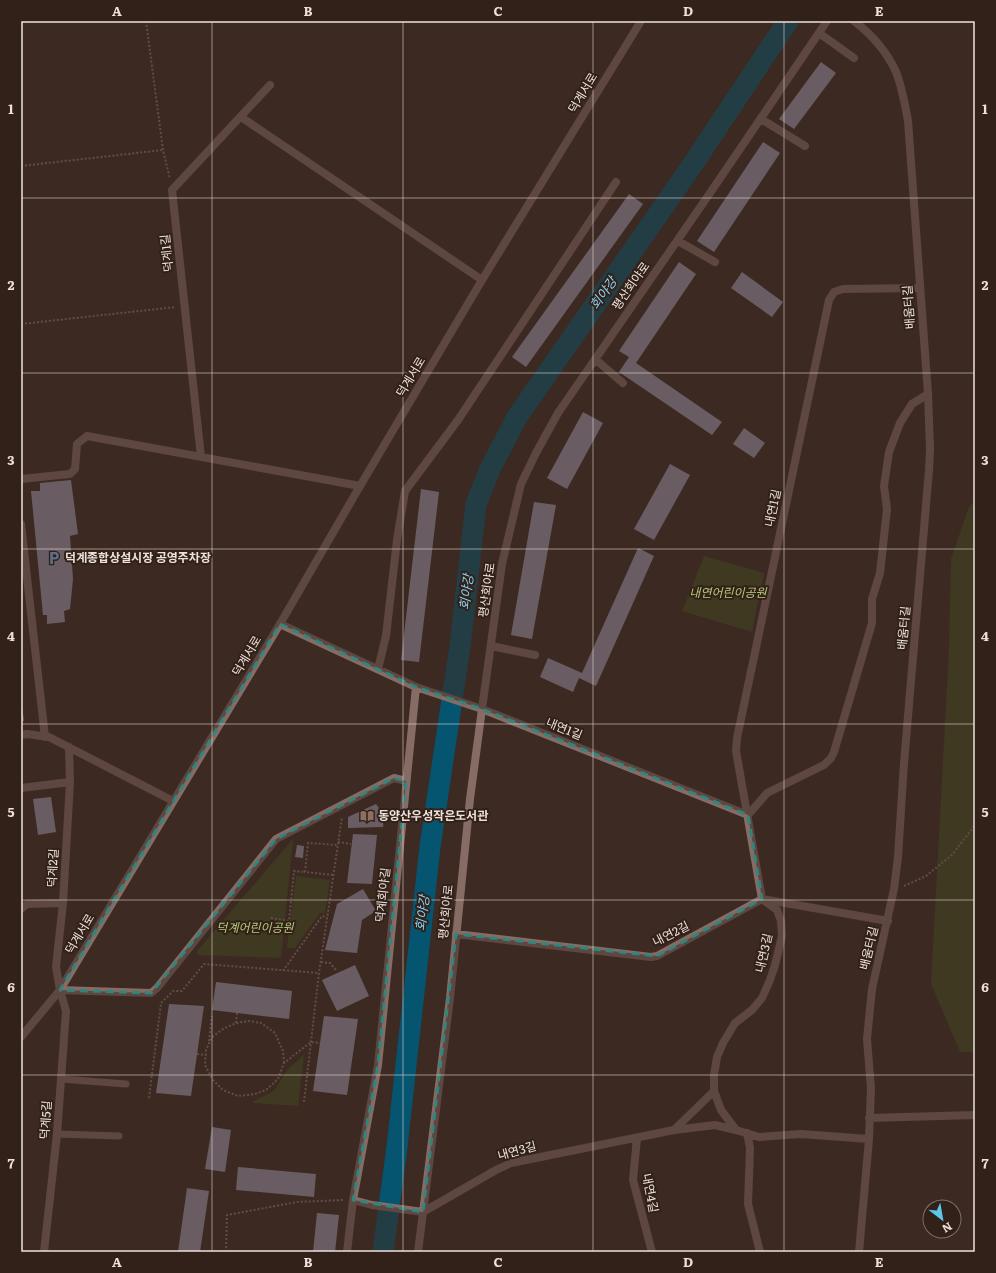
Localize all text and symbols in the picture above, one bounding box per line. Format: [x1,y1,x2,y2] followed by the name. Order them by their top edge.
[112,1,122,20] text: A
[304,1,313,20] text: B
[493,1,503,20] text: C
[683,1,693,20] text: D
[875,1,884,20] text: E
[563,69,601,116] street label: 덕계서로
[8,99,14,118] text: 1
[982,99,988,118] text: 1
[155,233,177,273] street label: 덕계1길
[607,258,653,313] street label: 평산회야로
[585,271,622,313] water label: 회야강
[8,275,15,294] text: 2
[982,275,989,294] text: 2
[897,284,919,330] street label: 배움터길
[391,353,429,400] street label: 덕계서로
[7,450,15,469] text: 3
[981,450,989,469] text: 3
[759,487,785,528] street label: 내연1길
[65,548,211,566] place label: 덕계종합상설시장 공영주차장
[46,550,62,566] parking icon: 덕계종합상설시장 공영주차장
[473,561,499,618] street label: 평산회야로
[454,571,477,611] water label: 회야강
[689,583,768,601] park label: 내연어린이공원
[892,605,914,651] street label: 배움터길
[7,626,15,645] text: 4
[981,626,989,645] text: 4
[227,632,265,679] street label: 덕계서로
[543,713,585,744] street label: 내연1길
[7,802,15,821] text: 5
[981,802,989,821] text: 5
[378,806,488,824] place label: 동양산우성작은도서관
[359,808,375,824] library icon: 동양산우성작은도서관
[42,848,62,888] street label: 덕계2길
[370,867,394,923] street label: 덕계회야길
[433,884,457,940] street label: 평산회야로
[410,892,433,932] water label: 회야강
[60,910,98,957] street label: 덕계서로
[649,916,692,950] street label: 내연2길
[216,918,295,936] park label: 덕계어린이공원
[854,924,882,971] street label: 배움터길
[750,931,776,974] street label: 내연3길
[7,977,15,996] text: 6
[981,977,989,996] text: 6
[35,1100,55,1140] street label: 덕계5길
[495,1136,538,1164] street label: 내연3길
[7,1153,15,1172] text: 7
[981,1153,989,1172] text: 7
[638,1172,664,1214] street label: 내연4길
[922,1199,962,1239] north arrow
[940,1219,956,1238] text: N
[112,1252,122,1271] text: A
[304,1252,313,1271] text: B
[493,1252,503,1271] text: C
[683,1252,693,1271] text: D
[875,1252,884,1271] text: E

